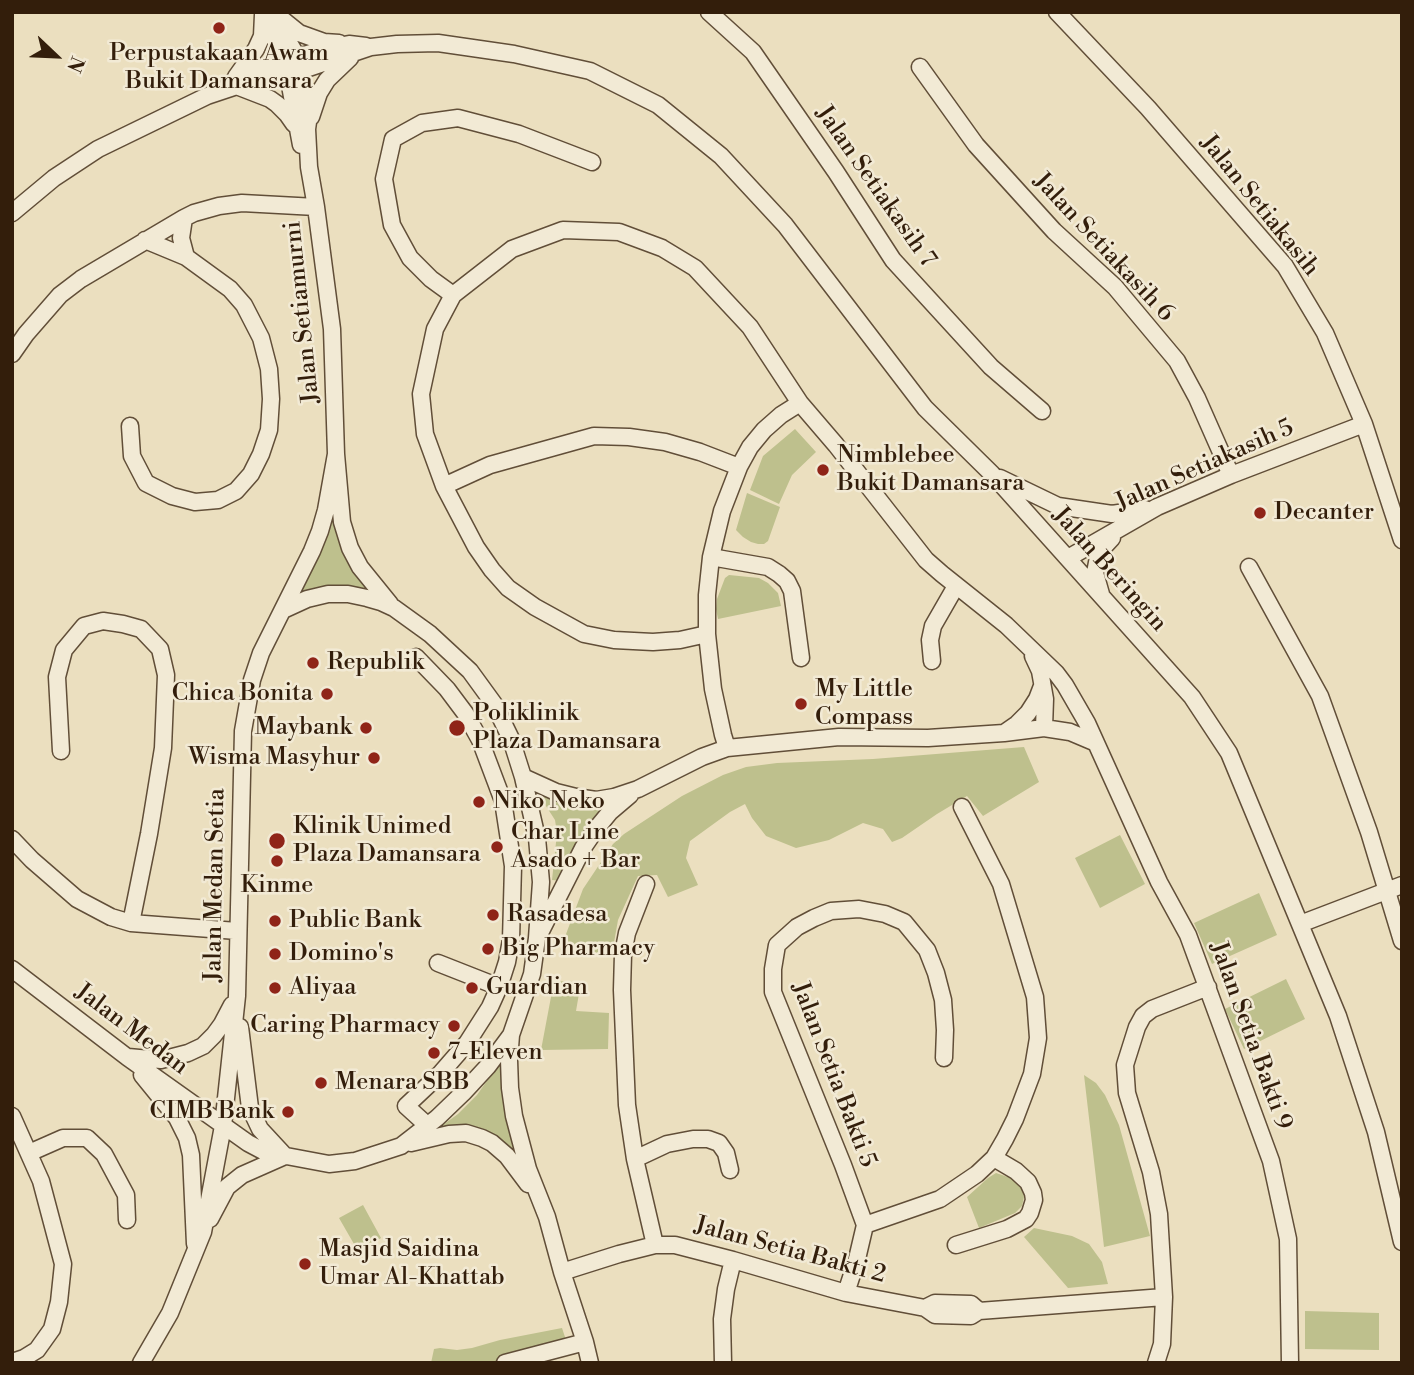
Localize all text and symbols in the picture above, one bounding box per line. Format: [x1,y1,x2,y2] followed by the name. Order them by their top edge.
[211,20,227,36] marker: Perpustakaan Awam Bukit Damansara
[21,21,91,91] north arrow
[109,40,329,96] place label: Perpustakaan Awam Bukit Damansara
[61,53,89,76] text: N
[809,101,941,273] street label: Jalan Setiakasih 7
[1193,130,1325,282] street label: Jalan Setiakasih
[1027,168,1179,328] street label: Jalan Setiakasih 6
[279,220,327,404] street label: Jalan Setiamurni
[1112,414,1298,518] street label: Jalan Setiakasih 5
[837,442,1024,498] place label: Nimblebee Bukit Damansara
[815,462,831,478] marker: Nimblebee Bukit Damansara
[1274,499,1374,527] place label: Decanter
[1046,502,1172,638] street label: Jalan Beringin
[1252,505,1268,521] marker: Decanter
[327,649,424,677] place label: Republik
[305,655,321,671] marker: Republik
[815,676,913,732] place label: My Little Compass
[172,680,313,708] place label: Chica Bonita
[319,686,335,702] marker: Chica Bonita
[793,696,809,712] marker: My Little Compass
[473,700,661,756] place label: Poliklinik Plaza Damansara
[255,714,352,742] place label: Maybank
[447,718,467,738] marker: Poliklinik Plaza Damansara
[358,720,374,736] marker: Maybank
[188,744,360,772] place label: Wisma Masyhur
[366,750,382,766] marker: Wisma Masyhur
[200,788,232,982] street label: Jalan Medan Setia
[493,788,605,816] place label: Niko Neko
[471,794,487,810] marker: Niko Neko
[293,813,481,869] place label: Klinik Unimed Plaza Damansara
[511,819,640,875] place label: Char Line Asado + Bar
[267,831,287,851] marker: Klinik Unimed Plaza Damansara
[489,839,505,855] marker: Char Line Asado + Bar
[269,853,285,869] marker: Kinme
[241,872,313,900] place label: Kinme
[507,901,607,929] place label: Rasadesa
[289,907,421,935] place label: Public Bank
[485,907,501,923] marker: Rasadesa
[267,913,283,929] marker: Public Bank
[502,935,655,963] place label: Big Pharmacy
[1203,938,1297,1134] street label: Jalan Setia Bakti 9
[289,940,394,968] place label: Domino's
[480,941,496,957] marker: Big Pharmacy
[267,946,283,962] marker: Domino's
[289,974,356,1002] place label: Aliyaa
[486,974,588,1002] place label: Guardian
[69,978,193,1082] street label: Jalan Medan
[784,978,882,1172] street label: Jalan Setia Bakti 5
[267,980,283,996] marker: Aliyaa
[464,980,480,996] marker: Guardian
[250,1012,440,1040] place label: Caring Pharmacy
[446,1018,462,1034] marker: Caring Pharmacy
[448,1039,543,1067] place label: 7-Eleven
[426,1045,442,1061] marker: 7-Eleven
[335,1069,470,1097] place label: Menara SBB
[313,1075,329,1091] marker: Menara SBB
[150,1098,274,1126] place label: CIMB Bank
[280,1104,296,1120] marker: CIMB Bank
[691,1212,889,1290] street label: Jalan Setia Bakti 2
[319,1236,505,1292] place label: Masjid Saidina Umar Al-Khattab
[297,1256,313,1272] marker: Masjid Saidina Umar Al-Khattab

